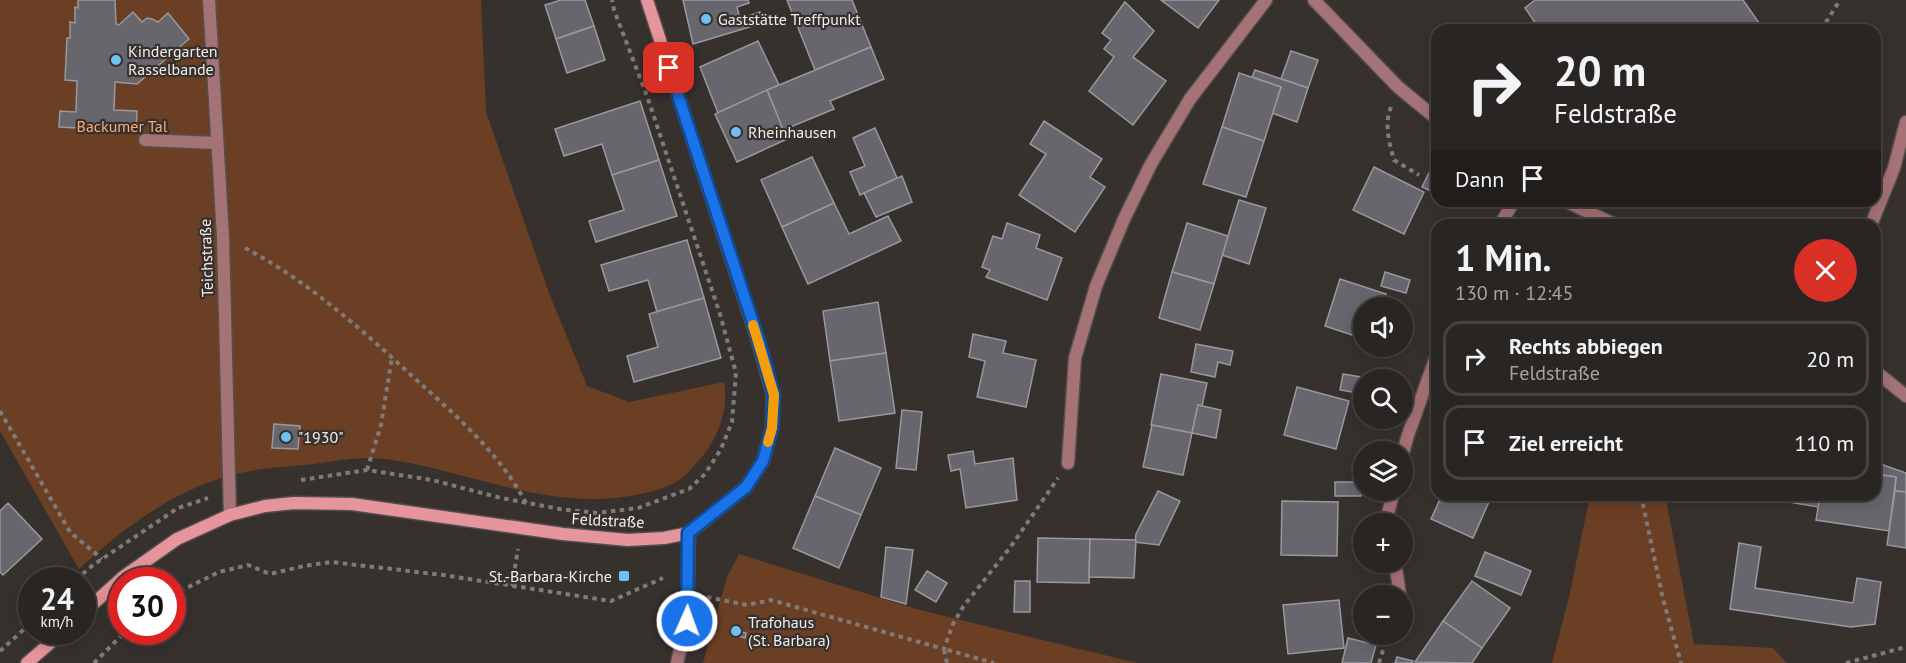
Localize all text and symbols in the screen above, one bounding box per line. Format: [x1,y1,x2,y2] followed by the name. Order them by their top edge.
[718,9,861,29] place label: Gaststätte Treffpunkt
[699,12,713,26] marker: Gaststätte Treffpunkt
[128,41,218,79] place label: Kindergarten Rasselbande
[643,42,694,93] pin
[1554,43,1646,98] text: 20 m
[1455,48,1533,126] icon: right
[652,51,685,84] icon: arrive
[109,53,123,67] marker: Kindergarten Rasselbande
[1554,96,1677,130] text: Feldstraße
[77,116,168,136] park label: Backumer Tal
[748,122,836,142] place label: Rheinhausen
[729,125,743,139] marker: Rheinhausen
[1516,162,1549,195] icon: arrive
[1455,165,1504,193] text: Dann
[195,218,217,298] street label: Teichstraße
[1455,234,1551,281] text: 1 Min.
[1794,239,1857,302] button: close
[1455,280,1573,306] text: 130 m · 12:45
[1353,297,1413,645] map controls
[1353,297,1413,357] button: sound
[1509,332,1663,360] text: Rechts abbiegen
[1458,342,1491,375] icon: right
[1806,345,1854,373] text: 20 m
[1509,360,1600,386] text: Feldstraße
[1353,369,1413,429] button: search
[1458,426,1491,459] icon: arrive
[298,427,344,447] place label: "1930"
[1509,429,1623,457] text: Ziel erreicht
[1794,429,1854,457] text: 110 m
[279,430,293,444] marker: "1930"
[1353,441,1413,501] button: layers
[571,508,645,532] street label: Feldstraße
[1353,513,1413,573] button: +
[489,566,612,586] place label: St.-Barbara-Kirche
[108,567,186,645] speed limit sign: 30
[617,569,631,583] marker: St.-Barbara-Kirche
[40,579,74,618] text: 24
[1353,585,1413,645] button: −
[655,589,719,653] position arrow
[41,612,73,631] text: km/h
[748,612,830,650] place label: Trafohaus (St. Barbara)
[729,624,743,638] marker: Trafohaus (St. Barbara)

